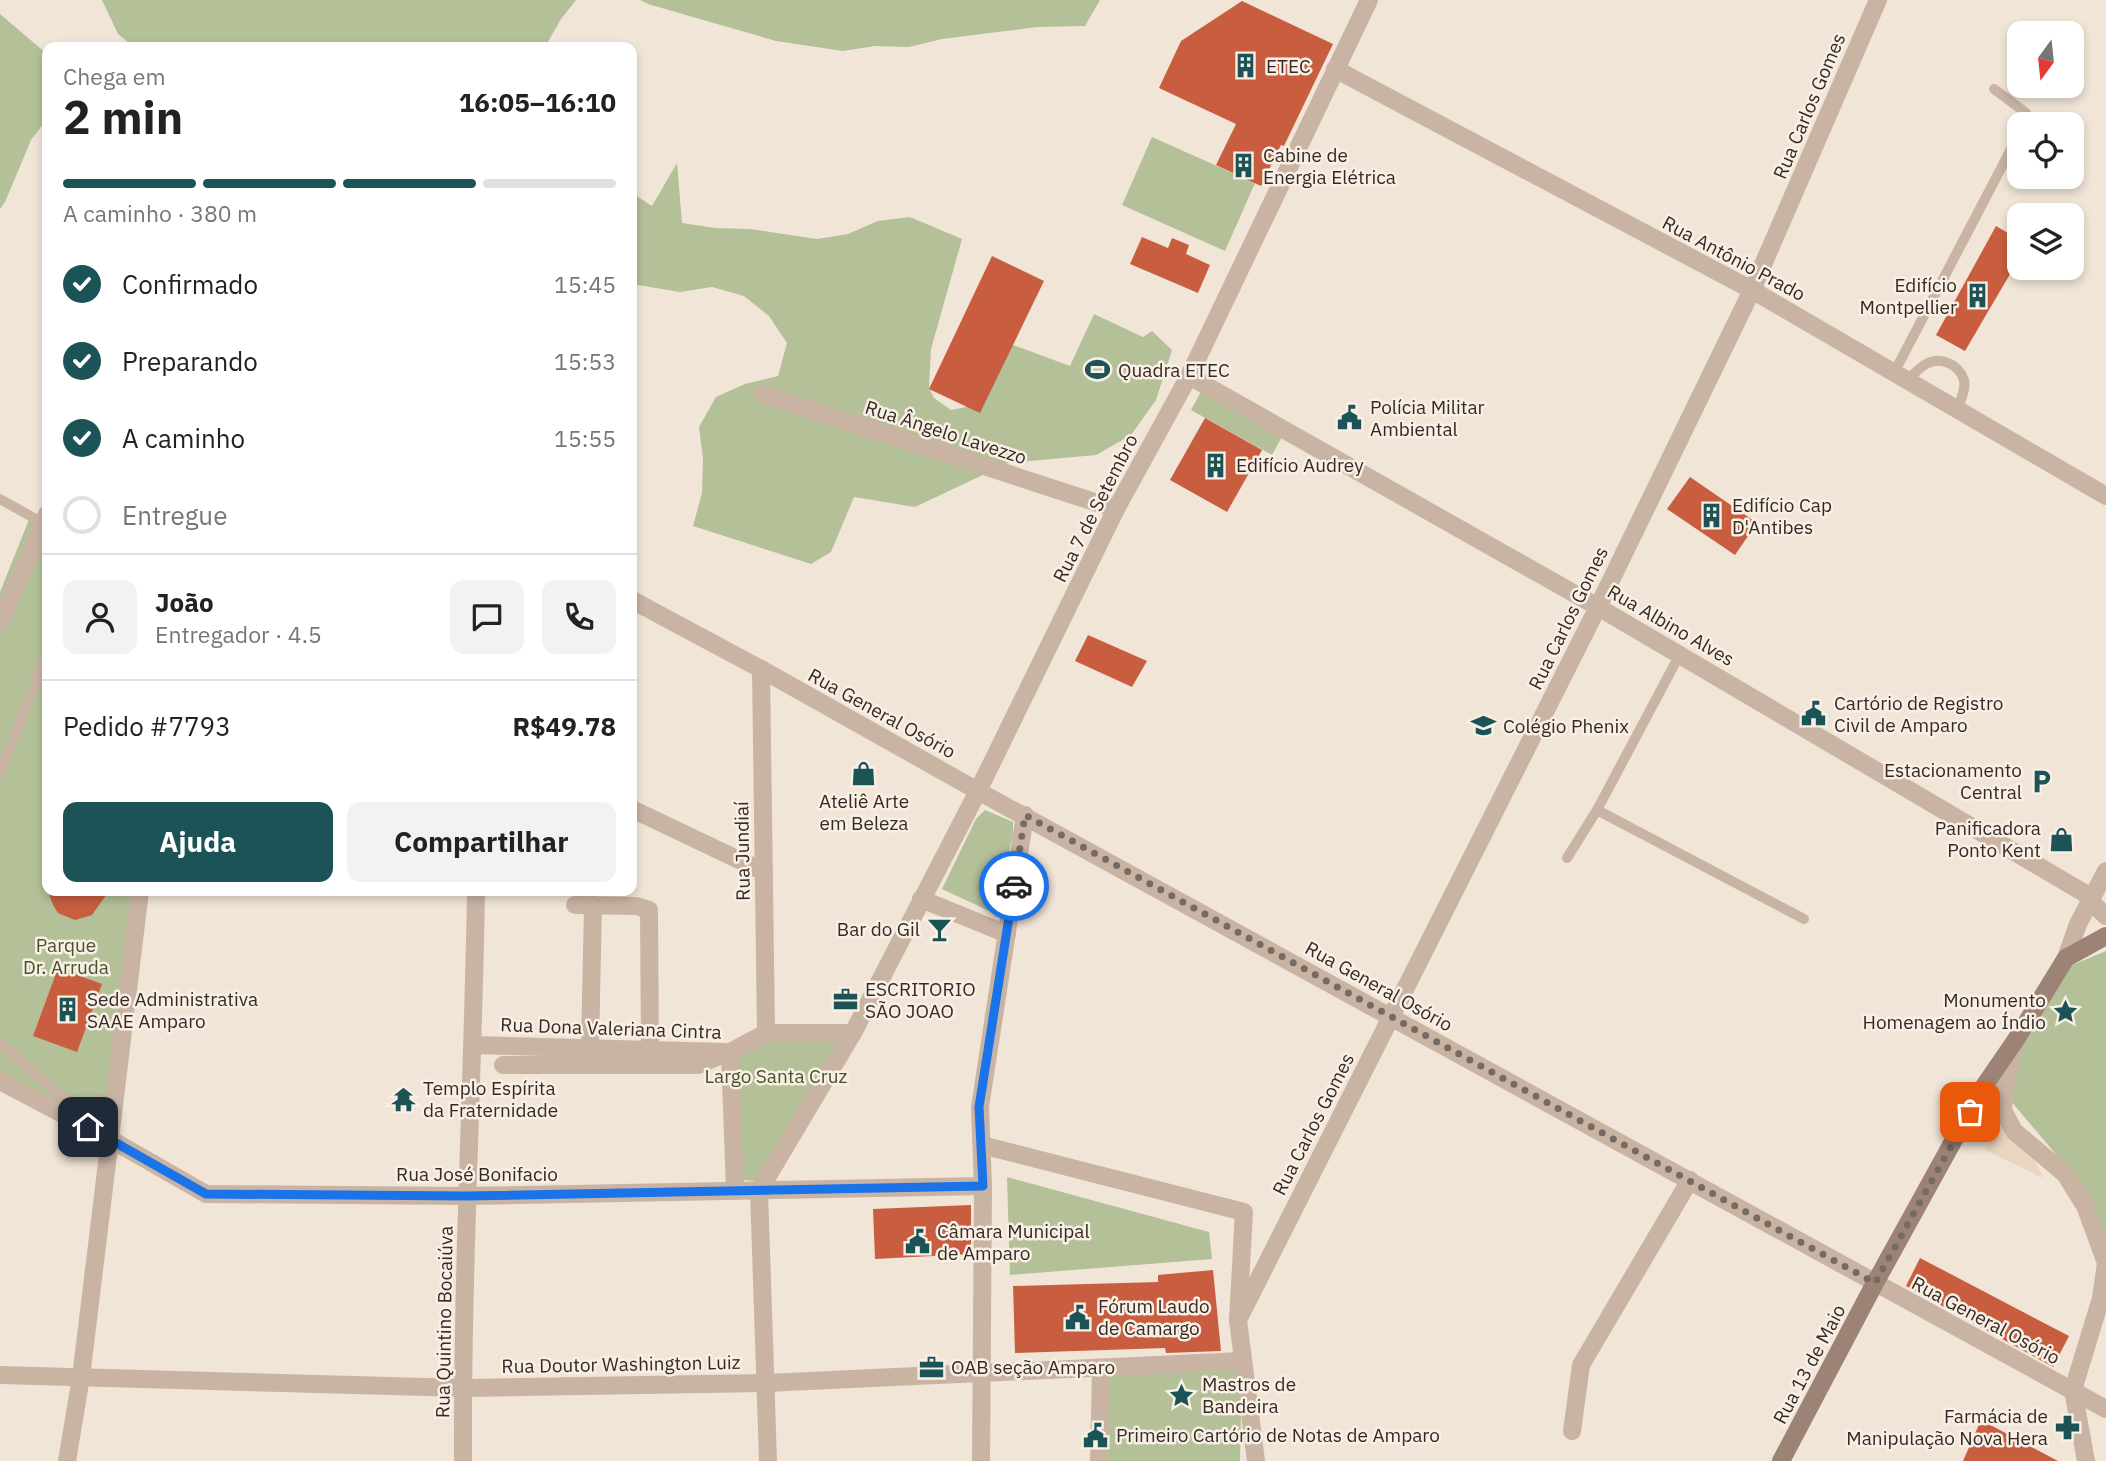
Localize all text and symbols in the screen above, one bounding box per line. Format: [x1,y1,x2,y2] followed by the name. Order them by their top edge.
[2007,21,2084,98] north arrow
[2007,21,2084,280] map controls
[1767,29,1851,183] street label: Rua Carlos Gomes
[1232,52,1260,80] building icon: ETEC
[1266,54,1311,78] place label: ETEC
[63,61,165,91] text: Chega em
[459,85,616,119] text: 16:05–16:10
[63,87,183,147] text: 2 min
[2007,112,2084,189] button: locate
[1263,143,1396,189] place label: Cabine de Energia Elétrica
[1229,152,1257,180] building icon: Cabine de Energia Elétrica
[63,198,257,228] text: A caminho · 380 m
[2007,203,2084,280] button: layers
[1658,210,1810,306] street label: Rua Antônio Prado
[63,265,101,303] icon: check
[122,267,258,301] text: Confirmado
[554,269,616,299] text: 15:45
[1860,273,1957,319] place label: Edifício Montpellier
[1963,282,1991,310] building icon: Edifício Montpellier
[63,342,101,380] icon: check
[122,344,258,378] text: Preparando
[554,346,616,376] text: 15:53
[1084,356,1112,384] sports icon: Quadra ETEC
[1118,358,1230,382] place label: Quadra ETEC
[862,395,1030,469] street label: Rua Ângelo Lavezzo
[1370,395,1485,441] place label: Polícia Militar Ambiental
[1336,404,1364,432] public building icon: Polícia Militar Ambiental
[63,419,101,457] icon: check
[122,421,245,455] text: A caminho
[554,423,616,453] text: 15:55
[1047,430,1143,586] street label: Rua 7 de Setembro
[1202,451,1230,479] building icon: Edifício Audrey
[1236,453,1364,477] place label: Edifício Audrey
[1732,493,1832,539] place label: Edifício Cap D'Antibes
[122,498,227,532] text: Entregue
[1698,502,1726,530] building icon: Edifício Cap D'Antibes
[1523,543,1613,693] street label: Rua Carlos Gomes
[1603,579,1739,671] street label: Rua Albino Alves
[63,580,137,654] button: person
[450,580,524,654] button: chat
[542,580,616,654] button: phone
[155,585,214,619] text: João
[155,619,322,649] text: Entregador · 4.5
[804,663,960,763] street label: Rua General Osório
[1834,691,2003,737] place label: Cartório de Registro Civil de Amparo
[1800,700,1828,728] public building icon: Cartório de Registro Civil de Amparo
[63,709,231,743] text: Pedido #7793
[512,709,616,743] text: R$49.78
[1469,712,1497,740] school or university icon: Colégio Phenix
[1503,714,1629,738] place label: Colégio Phenix
[1884,758,2022,804] place label: Estacionamento Central
[850,759,878,787] shop icon: Ateliê Arte em Beleza
[2028,767,2056,795] parking icon: Estacionamento Central
[819,789,909,835] place label: Ateliê Arte em Beleza
[729,801,755,901] street label: Rua Jundiaí
[63,802,333,882] button: Ajuda
[347,802,616,882] button: Compartilhar
[1935,816,2041,862] place label: Panificadora Ponto Kent
[2047,825,2075,853] shop icon: Panificadora Ponto Kent
[979,851,1049,921] courier
[995,867,1033,905] icon: car
[926,915,954,943] bar icon: Bar do Gil
[837,917,920,941] place label: Bar do Gil
[23,933,109,979] park label: Parque Dr. Arruda
[1301,936,1457,1036] street label: Rua General Osório
[865,977,976,1023] place label: ESCRITORIO SÃO JOAO
[831,986,859,1014] office icon: ESCRITORIO SÃO JOAO
[87,987,258,1033] place label: Sede Administrativa SAAE Amparo
[1862,988,2046,1034] place label: Monumento Homenagem ao Índio
[53,996,81,1024] building icon: Sede Administrativa SAAE Amparo
[2052,997,2080,1025] place icon: Monumento Homenagem ao Índio
[500,1012,722,1044] street label: Rua Dona Valeriana Cintra
[1267,1049,1359,1199] street label: Rua Carlos Gomes
[705,1064,848,1088] park label: Largo Santa Cruz
[423,1076,558,1122] place label: Templo Espírita da Fraternidade
[1940,1082,2000,1142] pin
[389,1085,417,1113] temple icon: Templo Espírita da Fraternidade
[1951,1093,1989,1131] icon: bag
[58,1097,118,1157] pin
[69,1108,107,1146] icon: home
[396,1162,558,1186] street label: Rua José Bonifacio
[937,1219,1090,1265] place label: Câmara Municipal de Amparo
[430,1226,458,1418] street label: Rua Quintino Bocaiúva
[903,1228,931,1256] public building icon: Câmara Municipal de Amparo
[1908,1271,2064,1369] street label: Rua General Osório
[1098,1294,1210,1340] place label: Fórum Laudo de Camargo
[1767,1300,1851,1428] street label: Rua 13 de Maio
[1064,1303,1092,1331] public building icon: Fórum Laudo de Camargo
[501,1350,741,1378] street label: Rua Doutor Washington Luiz
[917,1353,945,1381] office icon: OAB seção Amparo
[951,1355,1115,1379] place label: OAB seção Amparo
[1202,1372,1296,1418] place label: Mastros de Bandeira
[1168,1381,1196,1409] place icon: Mastros de Bandeira
[1846,1404,2048,1450] place label: Farmácia de Manipulação Nova Hera
[2054,1413,2082,1441] pharmacy icon: Farmácia de Manipulação Nova Hera
[1082,1421,1110,1449] public building icon: Primeiro Cartório de Notas de Amparo
[1116,1423,1440,1447] place label: Primeiro Cartório de Notas de Amparo

